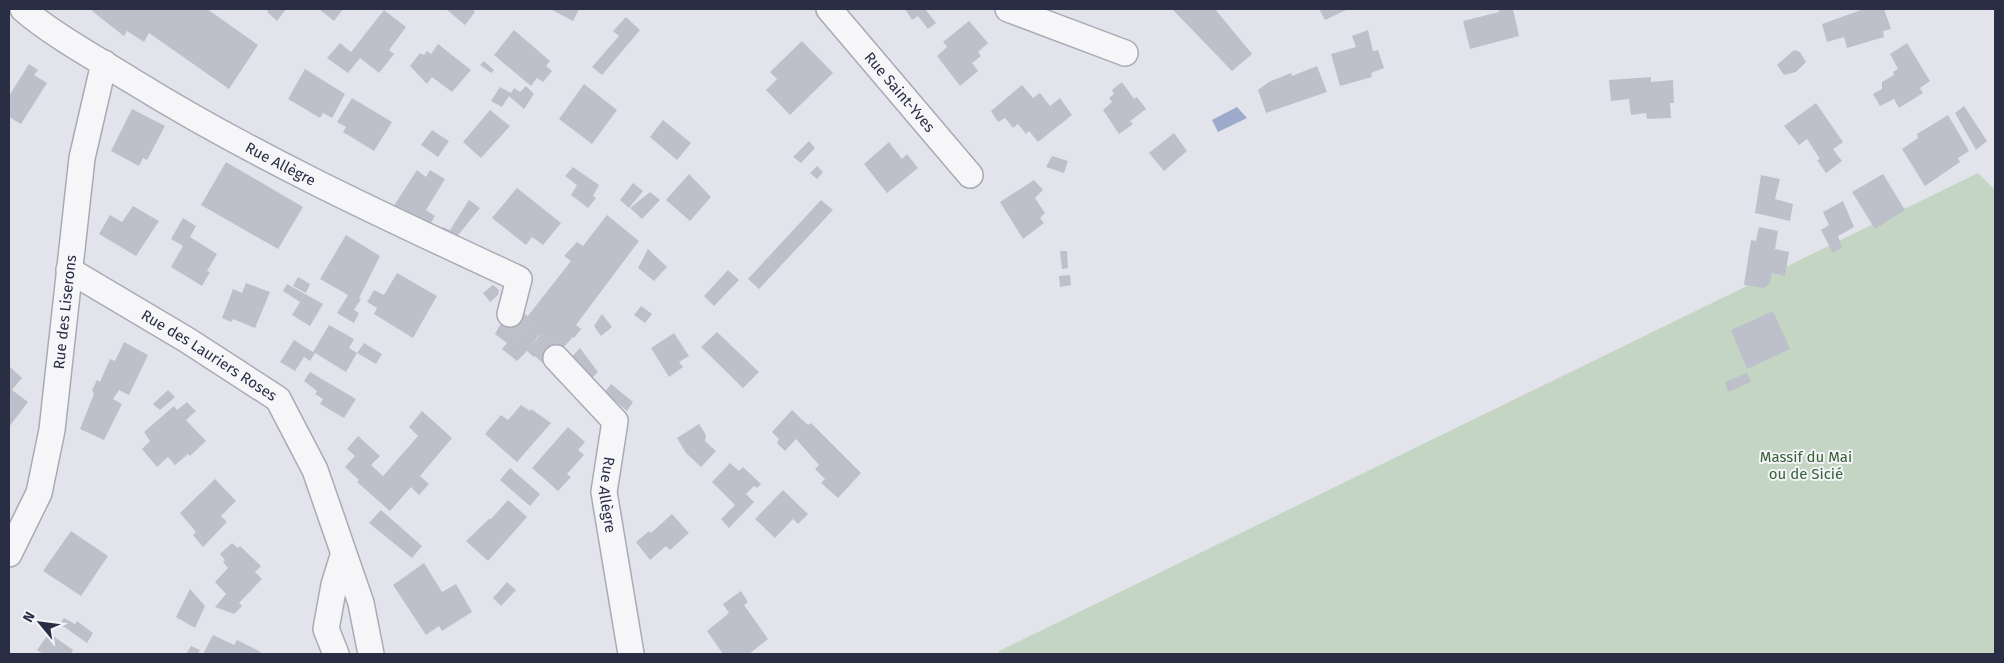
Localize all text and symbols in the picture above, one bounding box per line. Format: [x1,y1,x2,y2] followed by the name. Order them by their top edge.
[860,48,939,136] street label: Rue Saint-Yves
[242,138,319,190] street label: Rue Allègre
[50,254,80,370] street label: Rue des Liserons
[138,306,280,405] street label: Rue des Lauriers Roses
[1760,448,1852,483] park label: Massif du Mai ou de Sicié
[595,455,620,534] street label: Rue Allègre
[15,598,65,648] north arrow
[19,609,39,625] text: N

